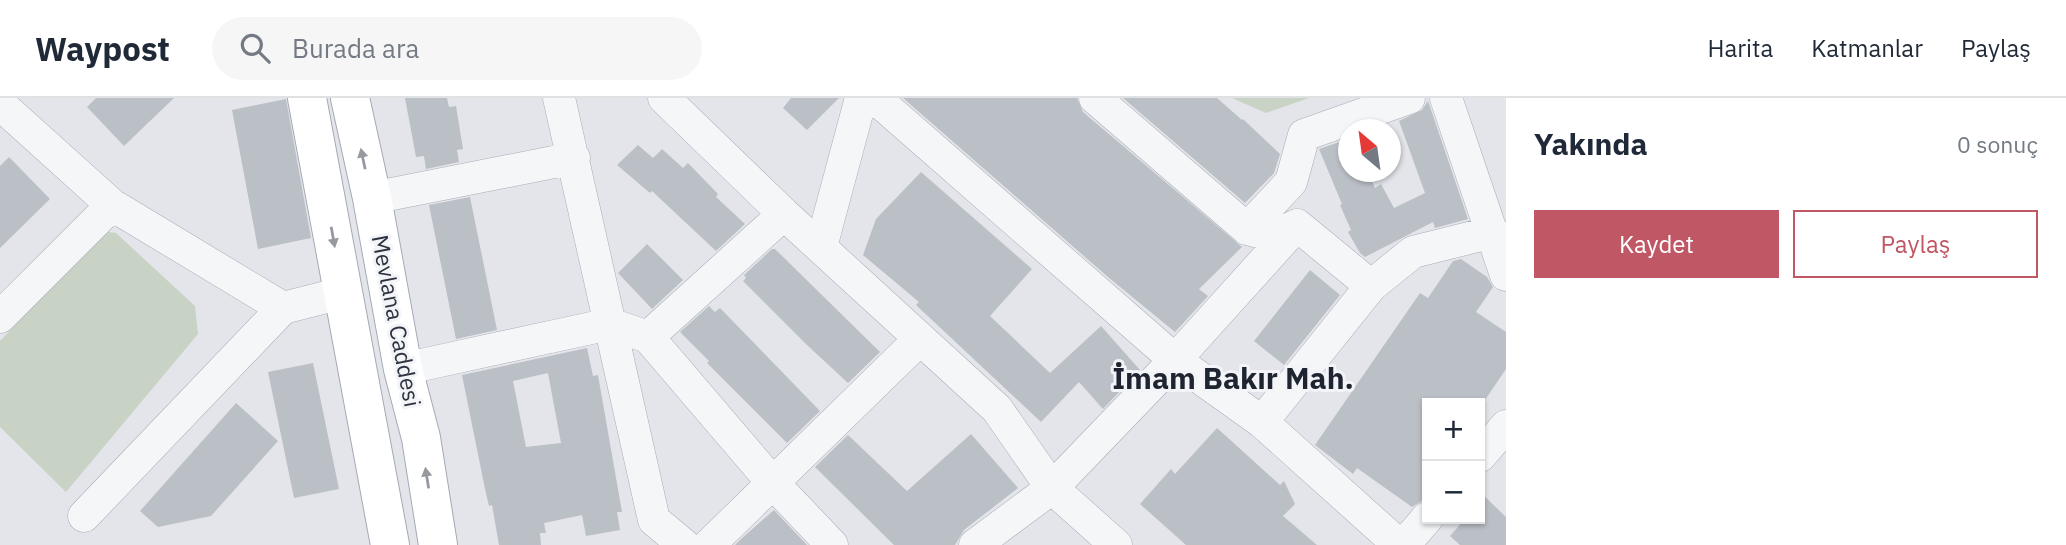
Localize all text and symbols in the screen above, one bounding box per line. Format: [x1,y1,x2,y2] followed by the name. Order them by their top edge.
[212,17,702,80] search box
[35,27,170,70] text: Waypost
[236,29,274,67] icon: search
[292,31,419,65] text: Burada ara
[1707,32,1773,64] text: Harita
[1811,32,1923,64] text: Katmanlar
[1961,32,2031,64] text: Paylaş
[1338,119,1401,182] north arrow
[1534,124,1648,163] text: Yakında
[1957,129,2038,159] text: 0 sonuç
[358,148,369,170] one-way arrow
[1534,210,1779,278] button: Kaydet
[1793,210,2038,278] button: Paylaş
[327,227,338,249] one-way arrow
[366,232,428,409] street label: Mevlana Caddesi
[1112,358,1354,397] district label: İmam Bakır Mah.
[1422,398,1485,524] map controls
[1422,398,1485,461] button: +
[1422,461,1485,524] button: −
[421,467,432,489] one-way arrow

